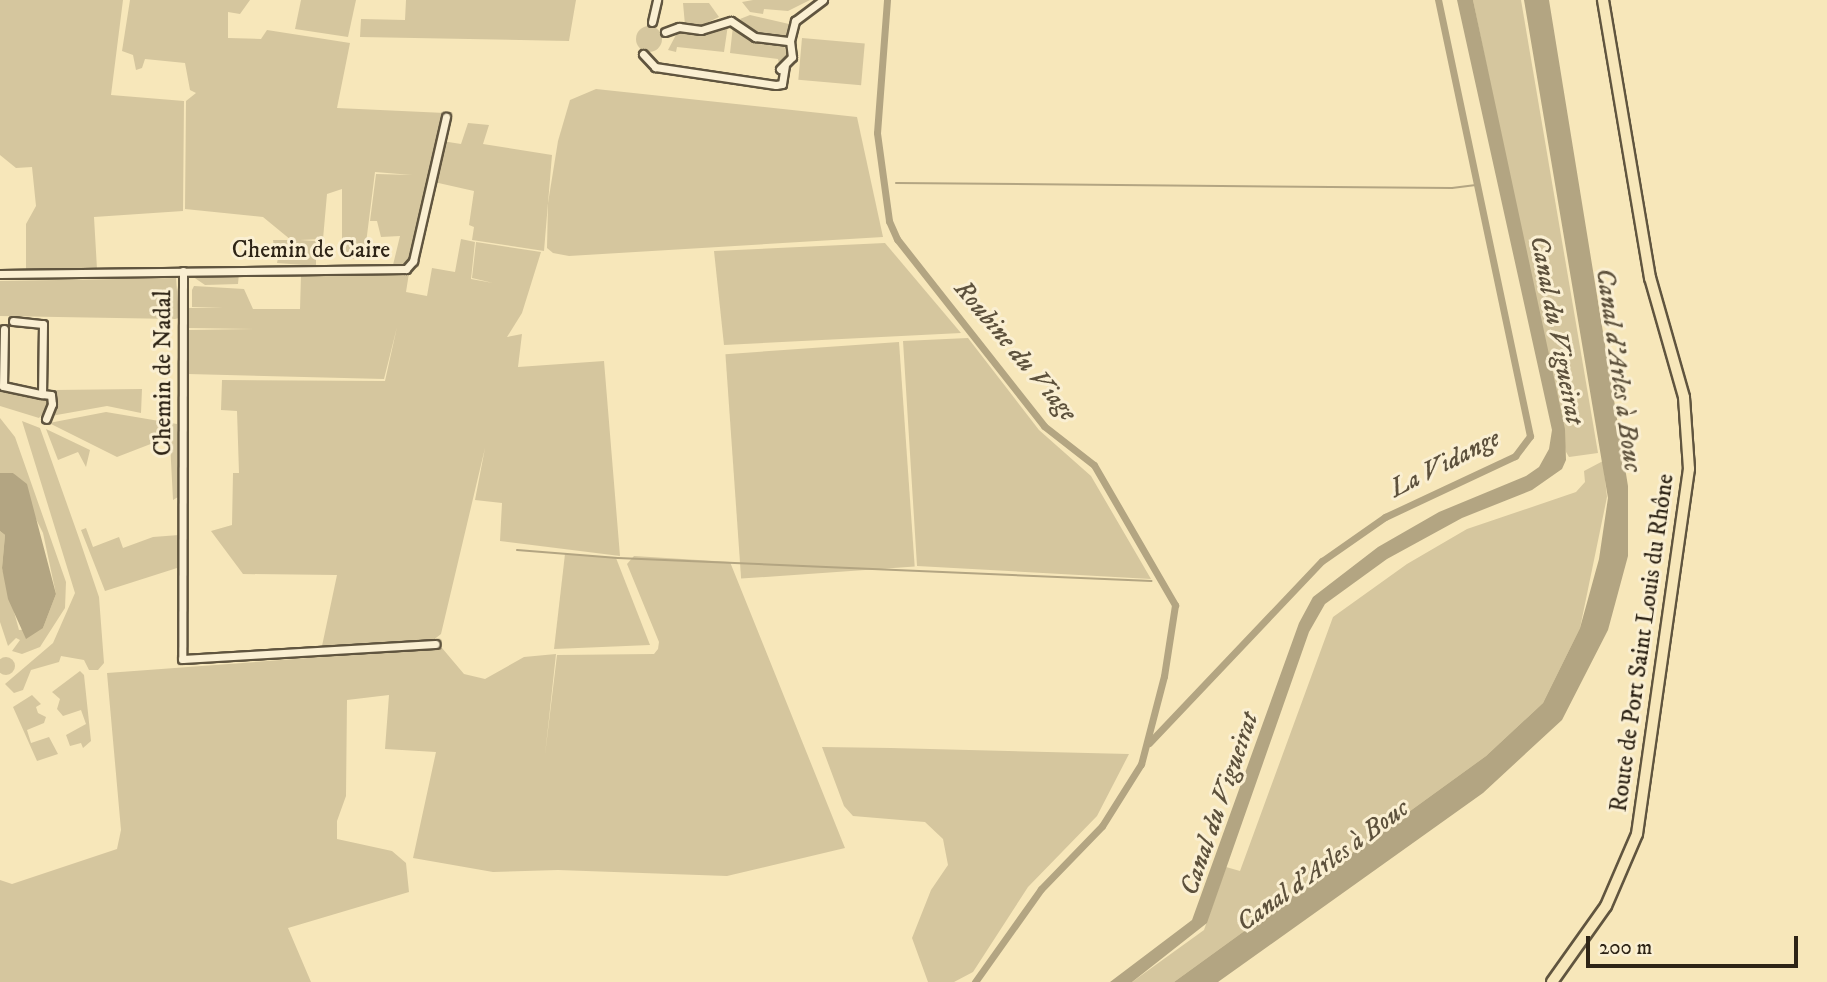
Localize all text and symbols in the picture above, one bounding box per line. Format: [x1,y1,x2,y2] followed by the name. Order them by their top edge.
[1522,233,1590,427] water label: Canal du Vigueirat
[232,237,390,265] street label: Chemin de Caire
[1588,266,1648,474] water label: Canal d'Arles à Bouc
[947,274,1083,428] water label: Roubine du Viage
[150,290,178,456] street label: Chemin de Nadal
[1385,423,1505,505] water label: La Vidange
[1605,472,1681,814] street label: Route de Port Saint Louis du Rhône
[1174,708,1266,900] water label: Canal du Vigueirat
[1231,793,1415,939] water label: Canal d'Arles à Bouc
[1589,922,1801,966] scale bar
[1599,935,1652,961] text: 200 m

